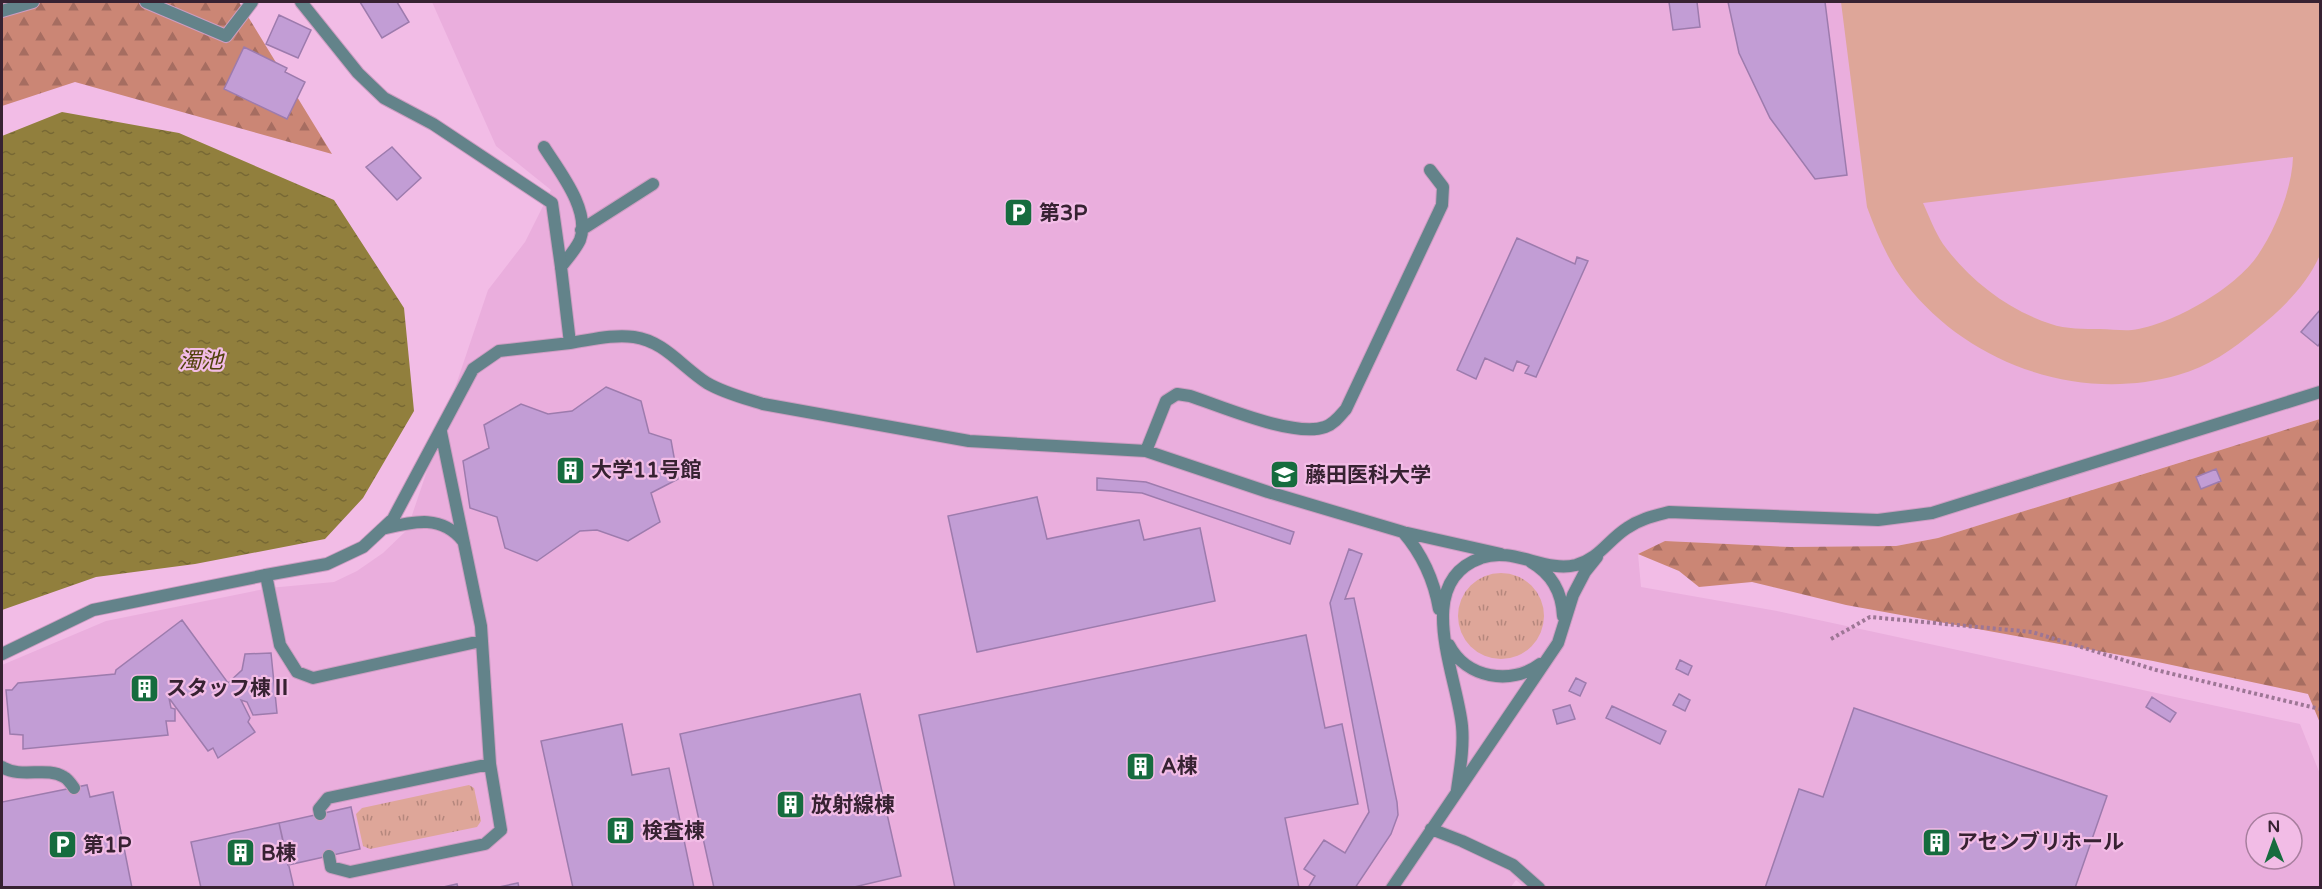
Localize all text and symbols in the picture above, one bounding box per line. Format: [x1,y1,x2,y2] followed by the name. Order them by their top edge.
[1002,197,1034,229] parking icon: 第3P
[1039,201,1087,226] place label: 第3P
[179,348,225,374] water label: 濁池
[554,454,586,486] building icon: 大学11号館
[591,458,701,483] place label: 大学11号館
[1268,459,1300,491] school or university icon: 藤田医科大学
[1305,463,1431,488] place label: 藤田医科大学
[129,672,161,704] building icon: スタッフ棟Ⅱ
[166,676,292,701] place label: スタッフ棟Ⅱ
[1124,750,1156,782] building icon: A棟
[1161,754,1198,779] place label: A棟
[774,789,806,821] building icon: 放射線棟
[811,793,895,818] place label: 放射線棟
[2244,811,2304,871] north arrow
[605,815,637,847] building icon: 検査棟
[2267,817,2280,837] text: N
[642,819,705,844] place label: 検査棟
[1920,826,1952,858] building icon: アセンブリホール
[46,829,78,861] parking icon: 第1P
[1957,830,2124,855] place label: アセンブリホール
[83,833,131,858] place label: 第1P
[224,837,256,869] building icon: B棟
[261,841,297,866] place label: B棟

